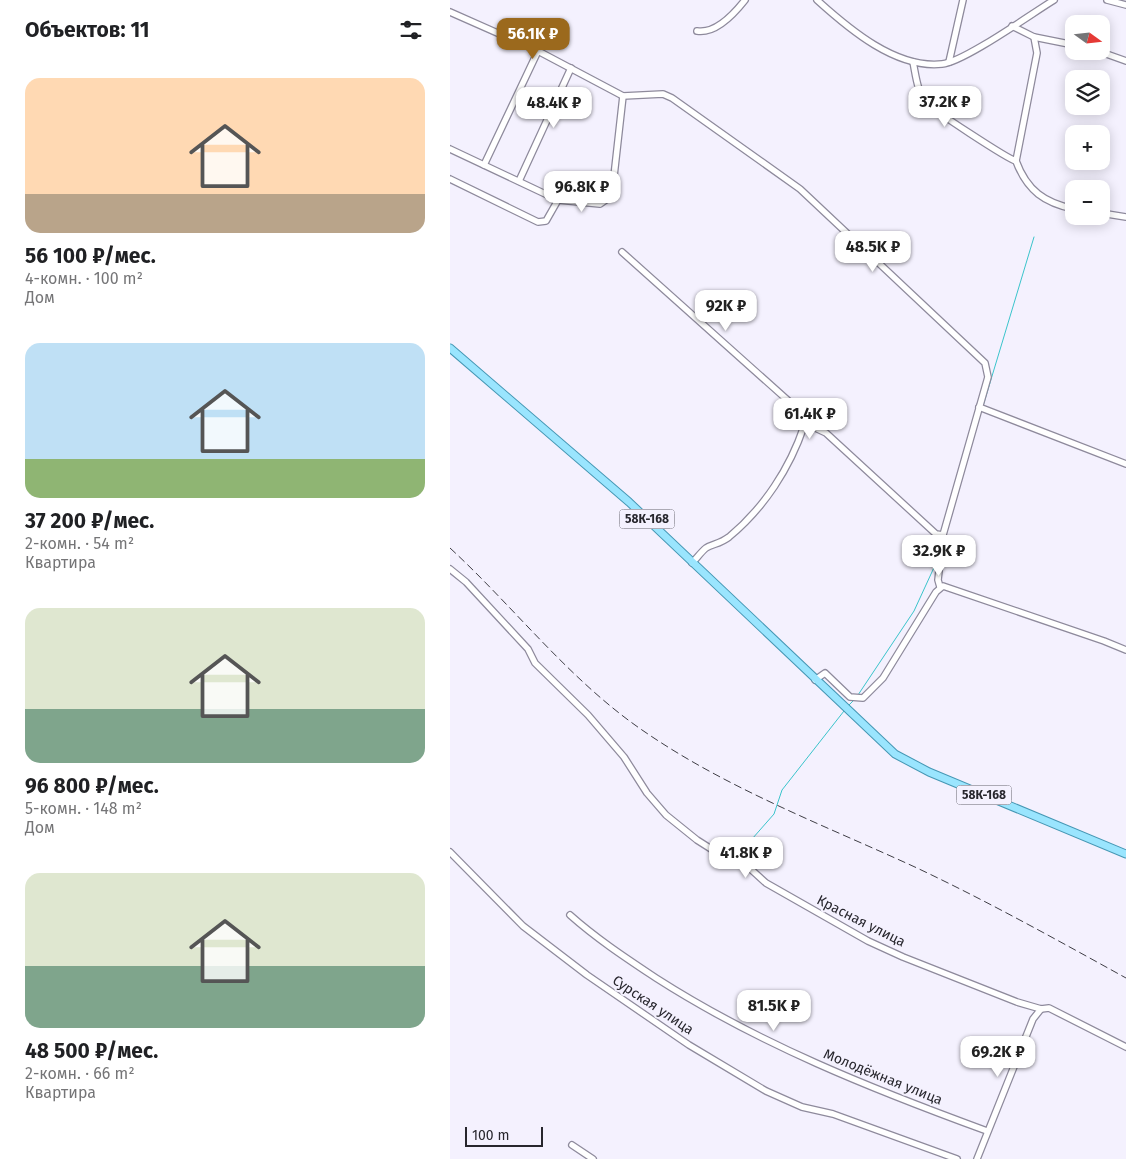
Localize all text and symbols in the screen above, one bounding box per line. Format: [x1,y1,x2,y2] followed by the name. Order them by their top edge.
[1065,15,1110,60] north arrow
[1065,15,1110,225] map controls
[397,16,425,44] icon: filters
[25,17,150,43] text: Объектов: 11
[487,18,579,60] pin: 56.1K ₽
[508,24,558,43] text: 56.1K ₽
[1065,70,1110,115] button: layers
[508,86,600,129] pin: 48.4K ₽
[899,86,991,128] pin: 37.2K ₽
[919,92,971,111] text: 37.2K ₽
[527,93,581,112] text: 48.4K ₽
[180,111,270,201] icon: home
[1065,125,1110,170] button: +
[536,170,628,213] pin: 96.8K ₽
[555,177,609,196] text: 96.8K ₽
[1065,180,1110,225] button: −
[827,230,919,273] pin: 48.5K ₽
[846,237,900,256] text: 48.5K ₽
[25,243,156,269] text: 56 100 ₽/мес.
[25,269,143,288] text: 4-комн. · 100 m²
[25,288,55,307] text: Дом
[691,290,761,332] pin: 92K ₽
[706,296,746,315] text: 92K ₽
[180,376,270,466] icon: home
[764,398,856,440] pin: 61.4K ₽
[784,404,836,423] text: 61.4K ₽
[25,508,154,534] text: 37 200 ₽/мес.
[620,509,674,528] road number: 58К-168
[25,534,134,553] text: 2-комн. · 54 m²
[893,534,985,577] pin: 32.9K ₽
[913,541,965,560] text: 32.9K ₽
[25,553,96,572] text: Квартира
[180,641,270,731] icon: home
[25,773,159,799] text: 96 800 ₽/мес.
[956,786,1012,804] road number: 58К-168
[25,799,142,818] text: 5-комн. · 148 m²
[25,818,55,837] text: Дом
[700,836,792,879] pin: 41.8K ₽
[720,843,772,862] text: 41.8K ₽
[814,891,908,951] street label: Красная улица
[180,906,270,996] icon: home
[609,972,697,1038] street label: Сурская улица
[728,990,820,1032] pin: 81.5K ₽
[748,996,800,1015] text: 81.5K ₽
[952,1036,1044,1078] pin: 69.2K ₽
[25,1038,158,1064] text: 48 500 ₽/мес.
[971,1042,1025,1061] text: 69.2K ₽
[821,1045,945,1109] street label: Молодёжная улица
[25,1064,135,1083] text: 2-комн. · 66 m²
[25,1083,96,1102] text: Квартира
[465,1124,542,1147] scale bar
[472,1127,509,1144] text: 100 m

